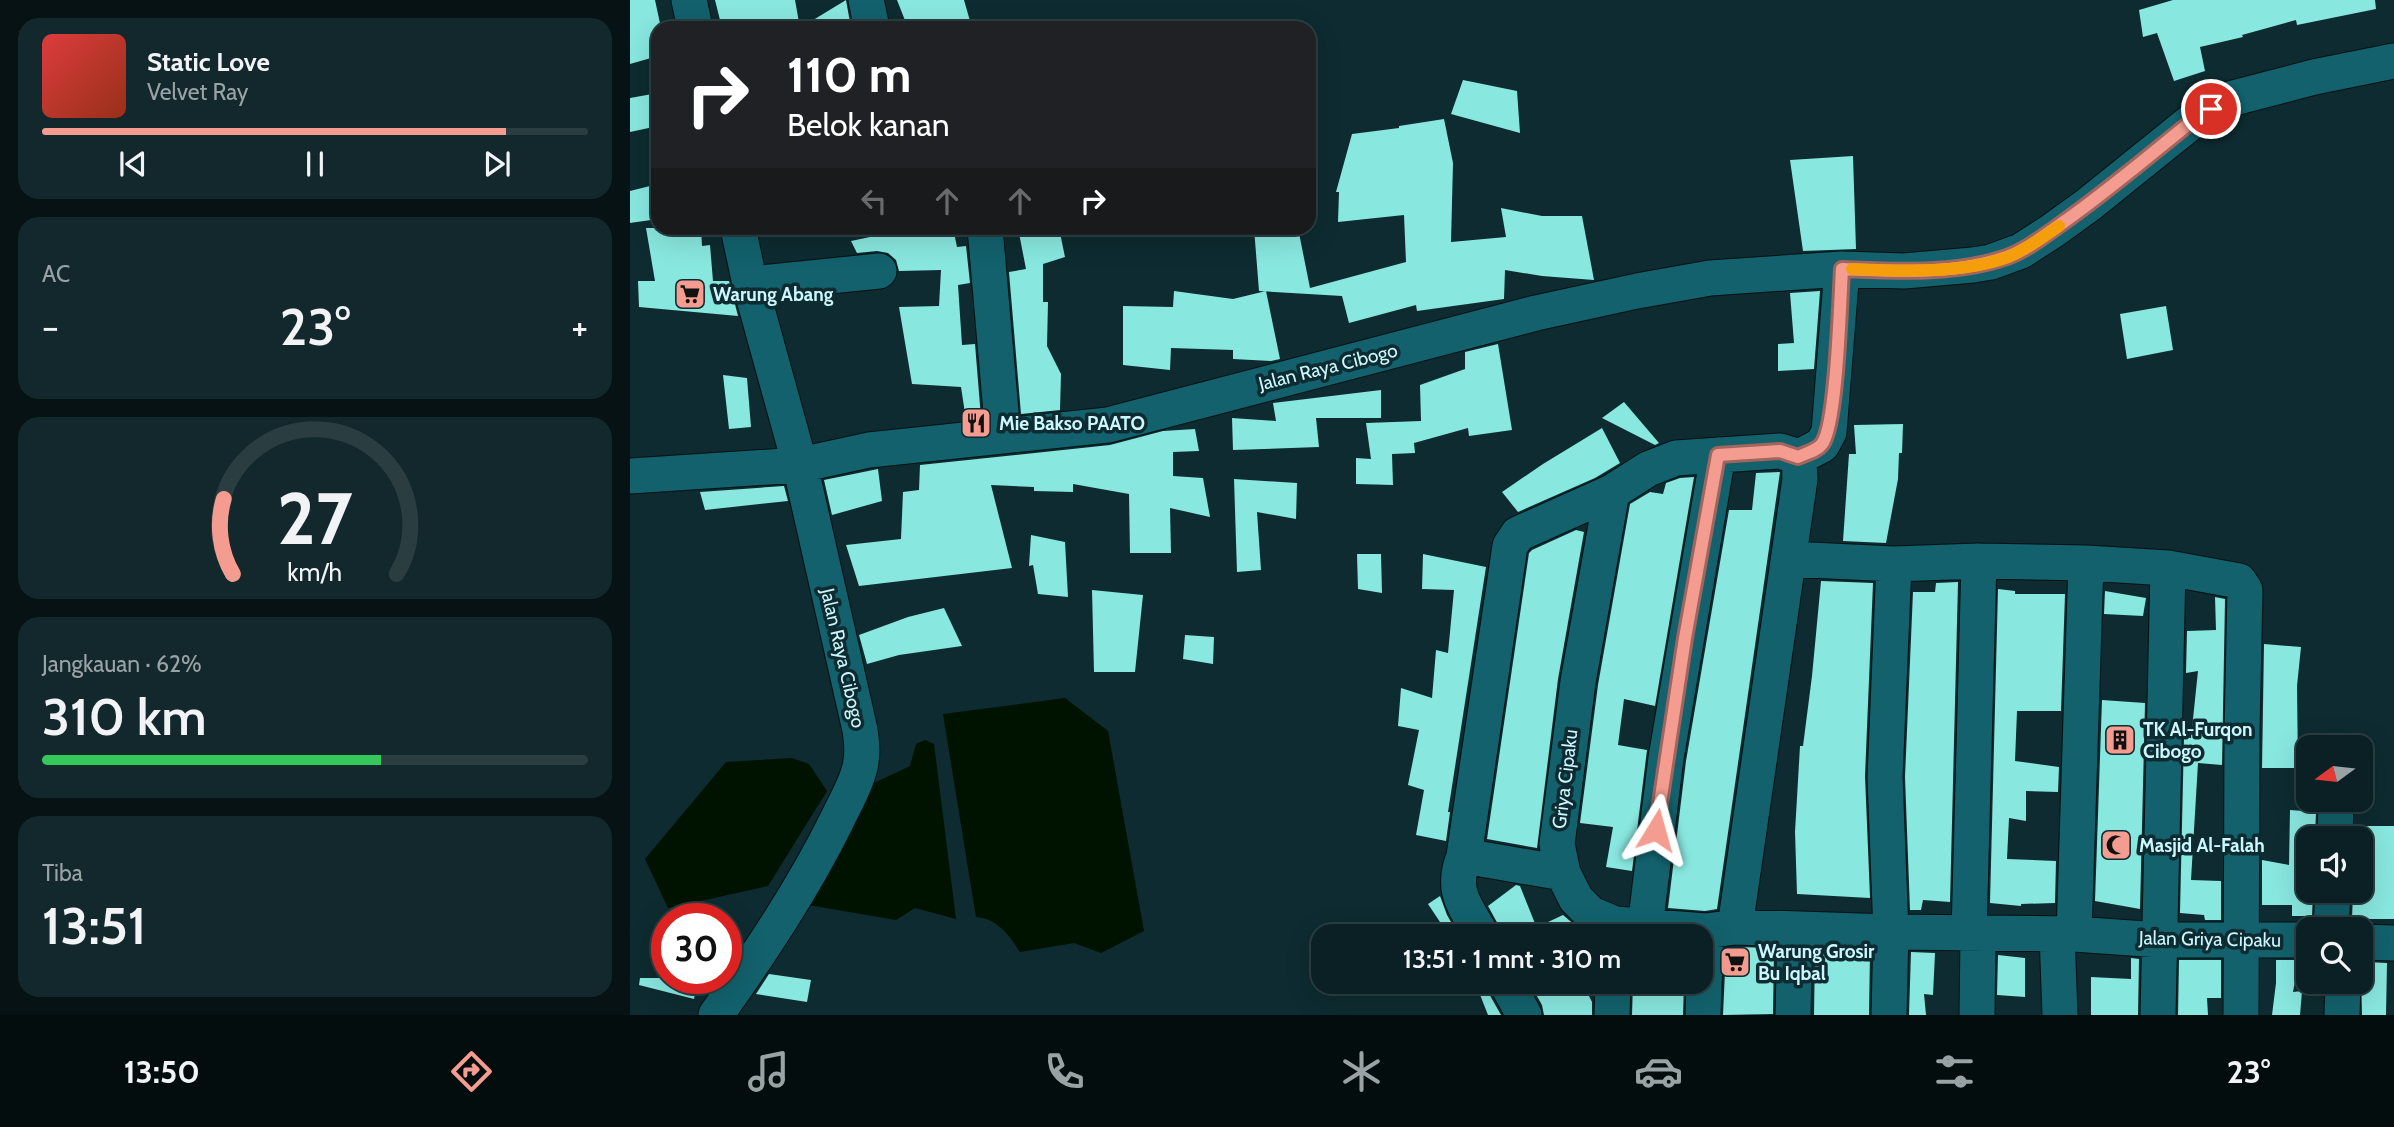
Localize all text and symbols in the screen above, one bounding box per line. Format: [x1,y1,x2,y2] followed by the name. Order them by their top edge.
[787,45,911,104] text: 110 m
[147,46,270,78] text: Static Love
[672,49,763,140] icon: right
[147,78,248,106] text: Velvet Ray
[2181,79,2241,139] pin
[2192,90,2230,128] icon: arrive
[787,105,950,144] text: Belok kanan
[114,145,152,183] icon: previous
[296,145,334,183] icon: pause
[478,145,516,183] icon: next
[855,182,893,220] icon: left
[928,182,966,220] icon: ahead
[1001,182,1039,220] icon: ahead
[1074,182,1112,220] icon: right
[42,260,70,288] text: AC
[673,277,707,311] supermarket icon: Warung Abang
[713,283,834,306] place label: Warung Abang
[280,295,350,358] text: 23°
[42,303,59,350] text: −
[571,303,588,350] text: +
[1255,339,1400,396] street label: Jalan Raya Cibogo
[959,406,993,440] restaurant icon: Mie Bakso PAATO
[999,412,1145,435] place label: Mie Bakso PAATO
[277,474,353,562] text: 27
[288,556,342,586] text: km/h
[816,585,870,730] street label: Jalan Raya Cibogo
[42,650,202,678] text: Jangkauan · 62%
[42,685,207,748] text: 310 km
[2143,718,2253,763] place label: TK Al-Furqon Cibogo
[2103,723,2137,757] building icon: TK Al-Furqon Cibogo
[1547,728,1583,830] street label: Griya Cipaku
[2296,735,2373,812] north arrow
[2296,735,2373,994] map controls
[1619,793,1693,867] position arrow
[2296,826,2373,903] button: sound
[2099,828,2133,862] mosque icon: Masjid Al-Falah
[2139,834,2265,857] place label: Masjid Al-Falah
[42,859,83,887] text: Tiba
[42,894,146,957] text: 13:51
[651,903,742,994] speed limit sign: 30
[2296,917,2373,994] button: search
[2138,926,2281,952] street label: Jalan Griya Cipaku
[1758,940,1875,985] place label: Warung Grosir Bu Iqbal
[1403,943,1621,975] text: 13:51 · 1 mnt · 310 m
[1718,945,1752,979] supermarket icon: Warung Grosir Bu Iqbal
[447,1047,496,1096] icon: directions
[744,1047,793,1096] icon: music
[1040,1047,1089,1096] icon: phone
[1337,1047,1386,1096] icon: climate
[1634,1047,1683,1096] icon: car
[1930,1047,1979,1096] icon: filters
[124,1052,200,1091] text: 13:50
[2227,1052,2270,1091] text: 23°

